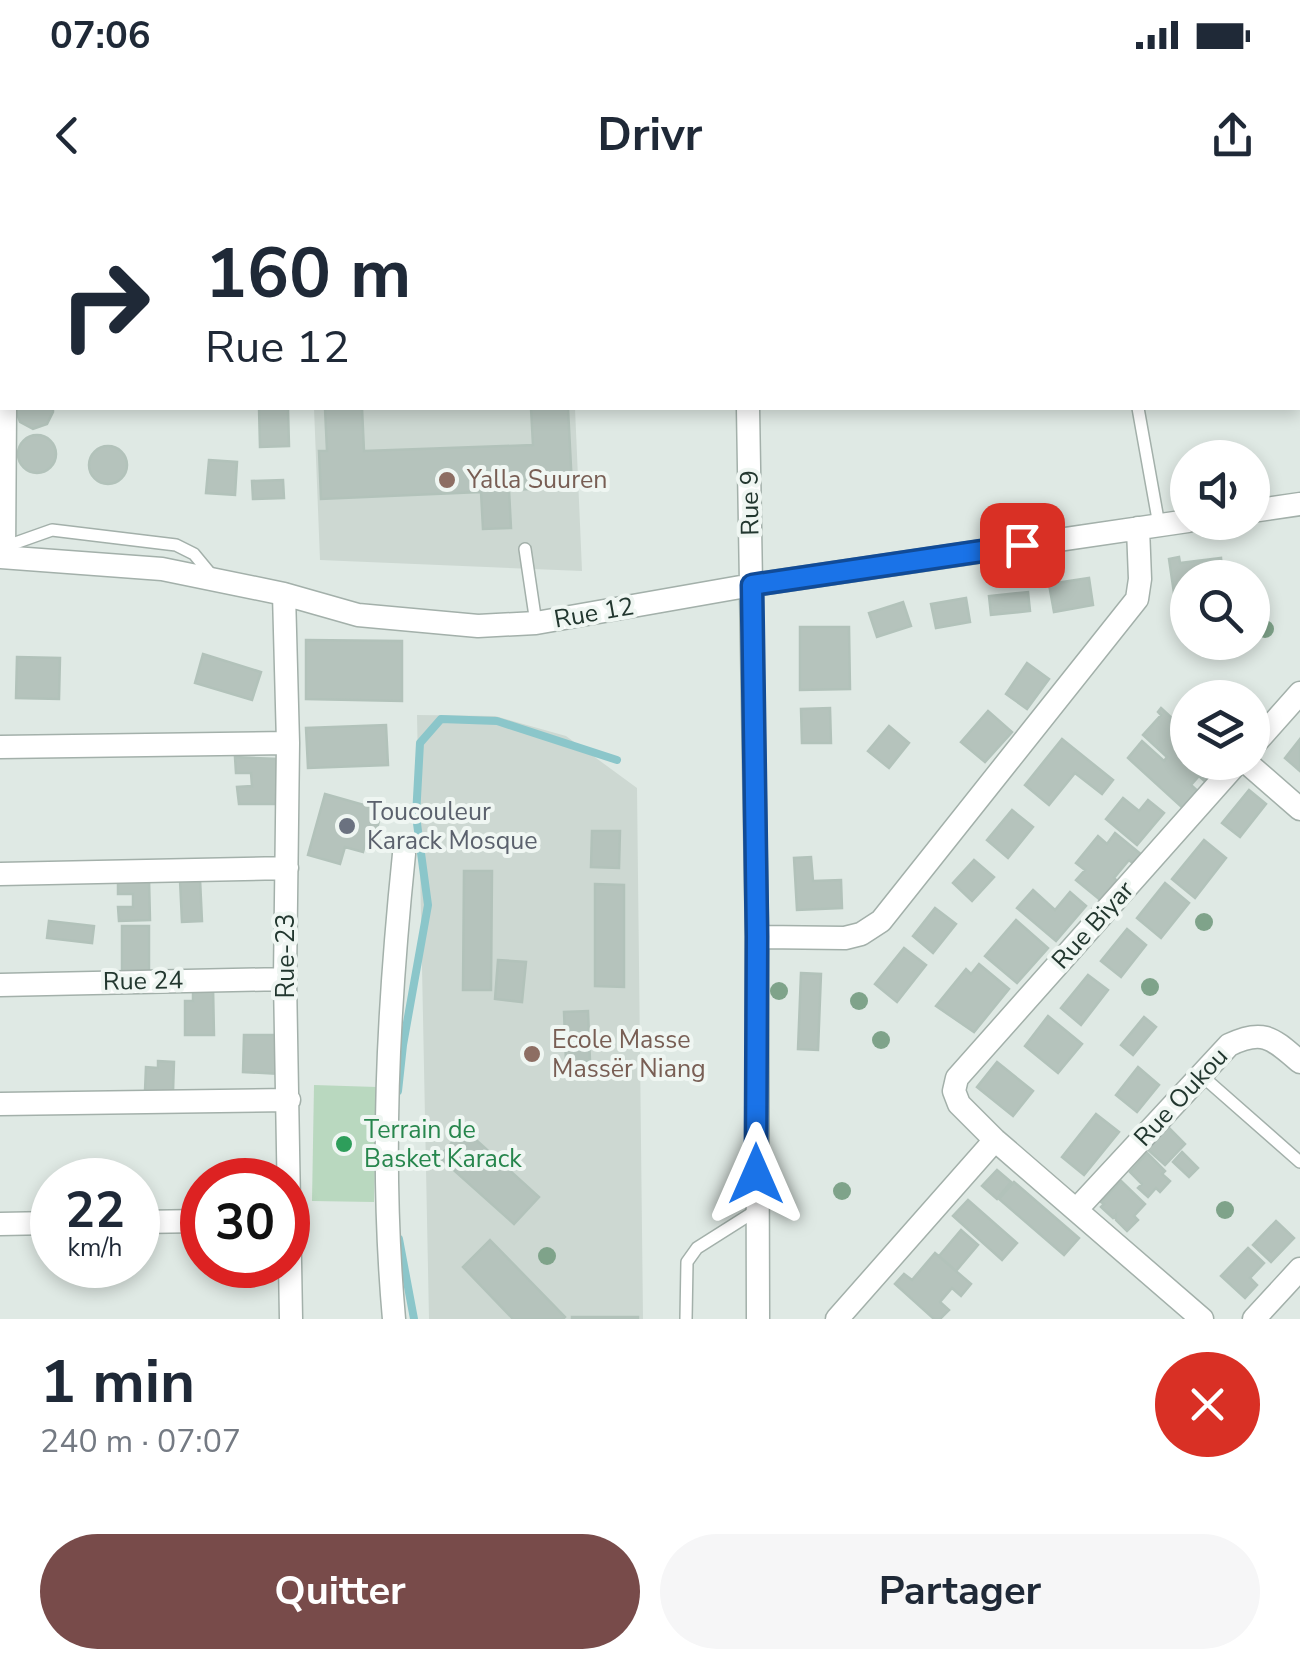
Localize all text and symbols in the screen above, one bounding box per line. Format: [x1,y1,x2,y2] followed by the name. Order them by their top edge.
[50,10,151,61] text: 07:06
[598,105,702,166] text: Drivr
[40,108,95,163] icon: back
[1205,108,1260,163] icon: share
[205,226,411,322] text: 160 m
[40,240,170,370] icon: right
[205,317,350,378] text: Rue 12
[1170,440,1270,780] map controls
[1170,440,1270,540] button: sound
[466,463,607,497] place label: Yalla Suuren
[436,469,458,491] marker: Yalla Suuren
[732,470,768,536] street label: Rue 9
[980,503,1065,588] pin
[995,518,1050,573] icon: arrive
[1170,560,1270,660] button: search
[551,589,637,637] street label: Rue 12
[1170,680,1270,780] button: layers
[367,795,538,858] place label: Toucouleur Karack Mosque
[336,815,358,837] marker: Toucouleur Karack Mosque
[1044,873,1142,976] street label: Rue Biyar
[269,914,303,998] street label: Rue-23
[102,963,184,999] street label: Rue 24
[552,1023,706,1086] place label: Ecole Masse Massër Niang
[1126,1040,1236,1154] street label: Rue Oukou
[521,1043,543,1065] marker: Ecole Masse Massër Niang
[364,1113,522,1176] place label: Terrain de Basket Karack
[704,1122,808,1226] position arrow
[333,1133,355,1155] marker: Terrain de Basket Karack
[180,1158,310,1288] speed limit sign: 30
[65,1176,125,1245] text: 22
[67,1231,123,1265] text: km/h
[40,1341,195,1423] text: 1 min
[1155,1352,1260,1457] button: close
[40,1420,241,1463] text: 240 m · 07:07
[40,1534,640,1649] button: Quitter
[660,1534,1260,1649] button: Partager

